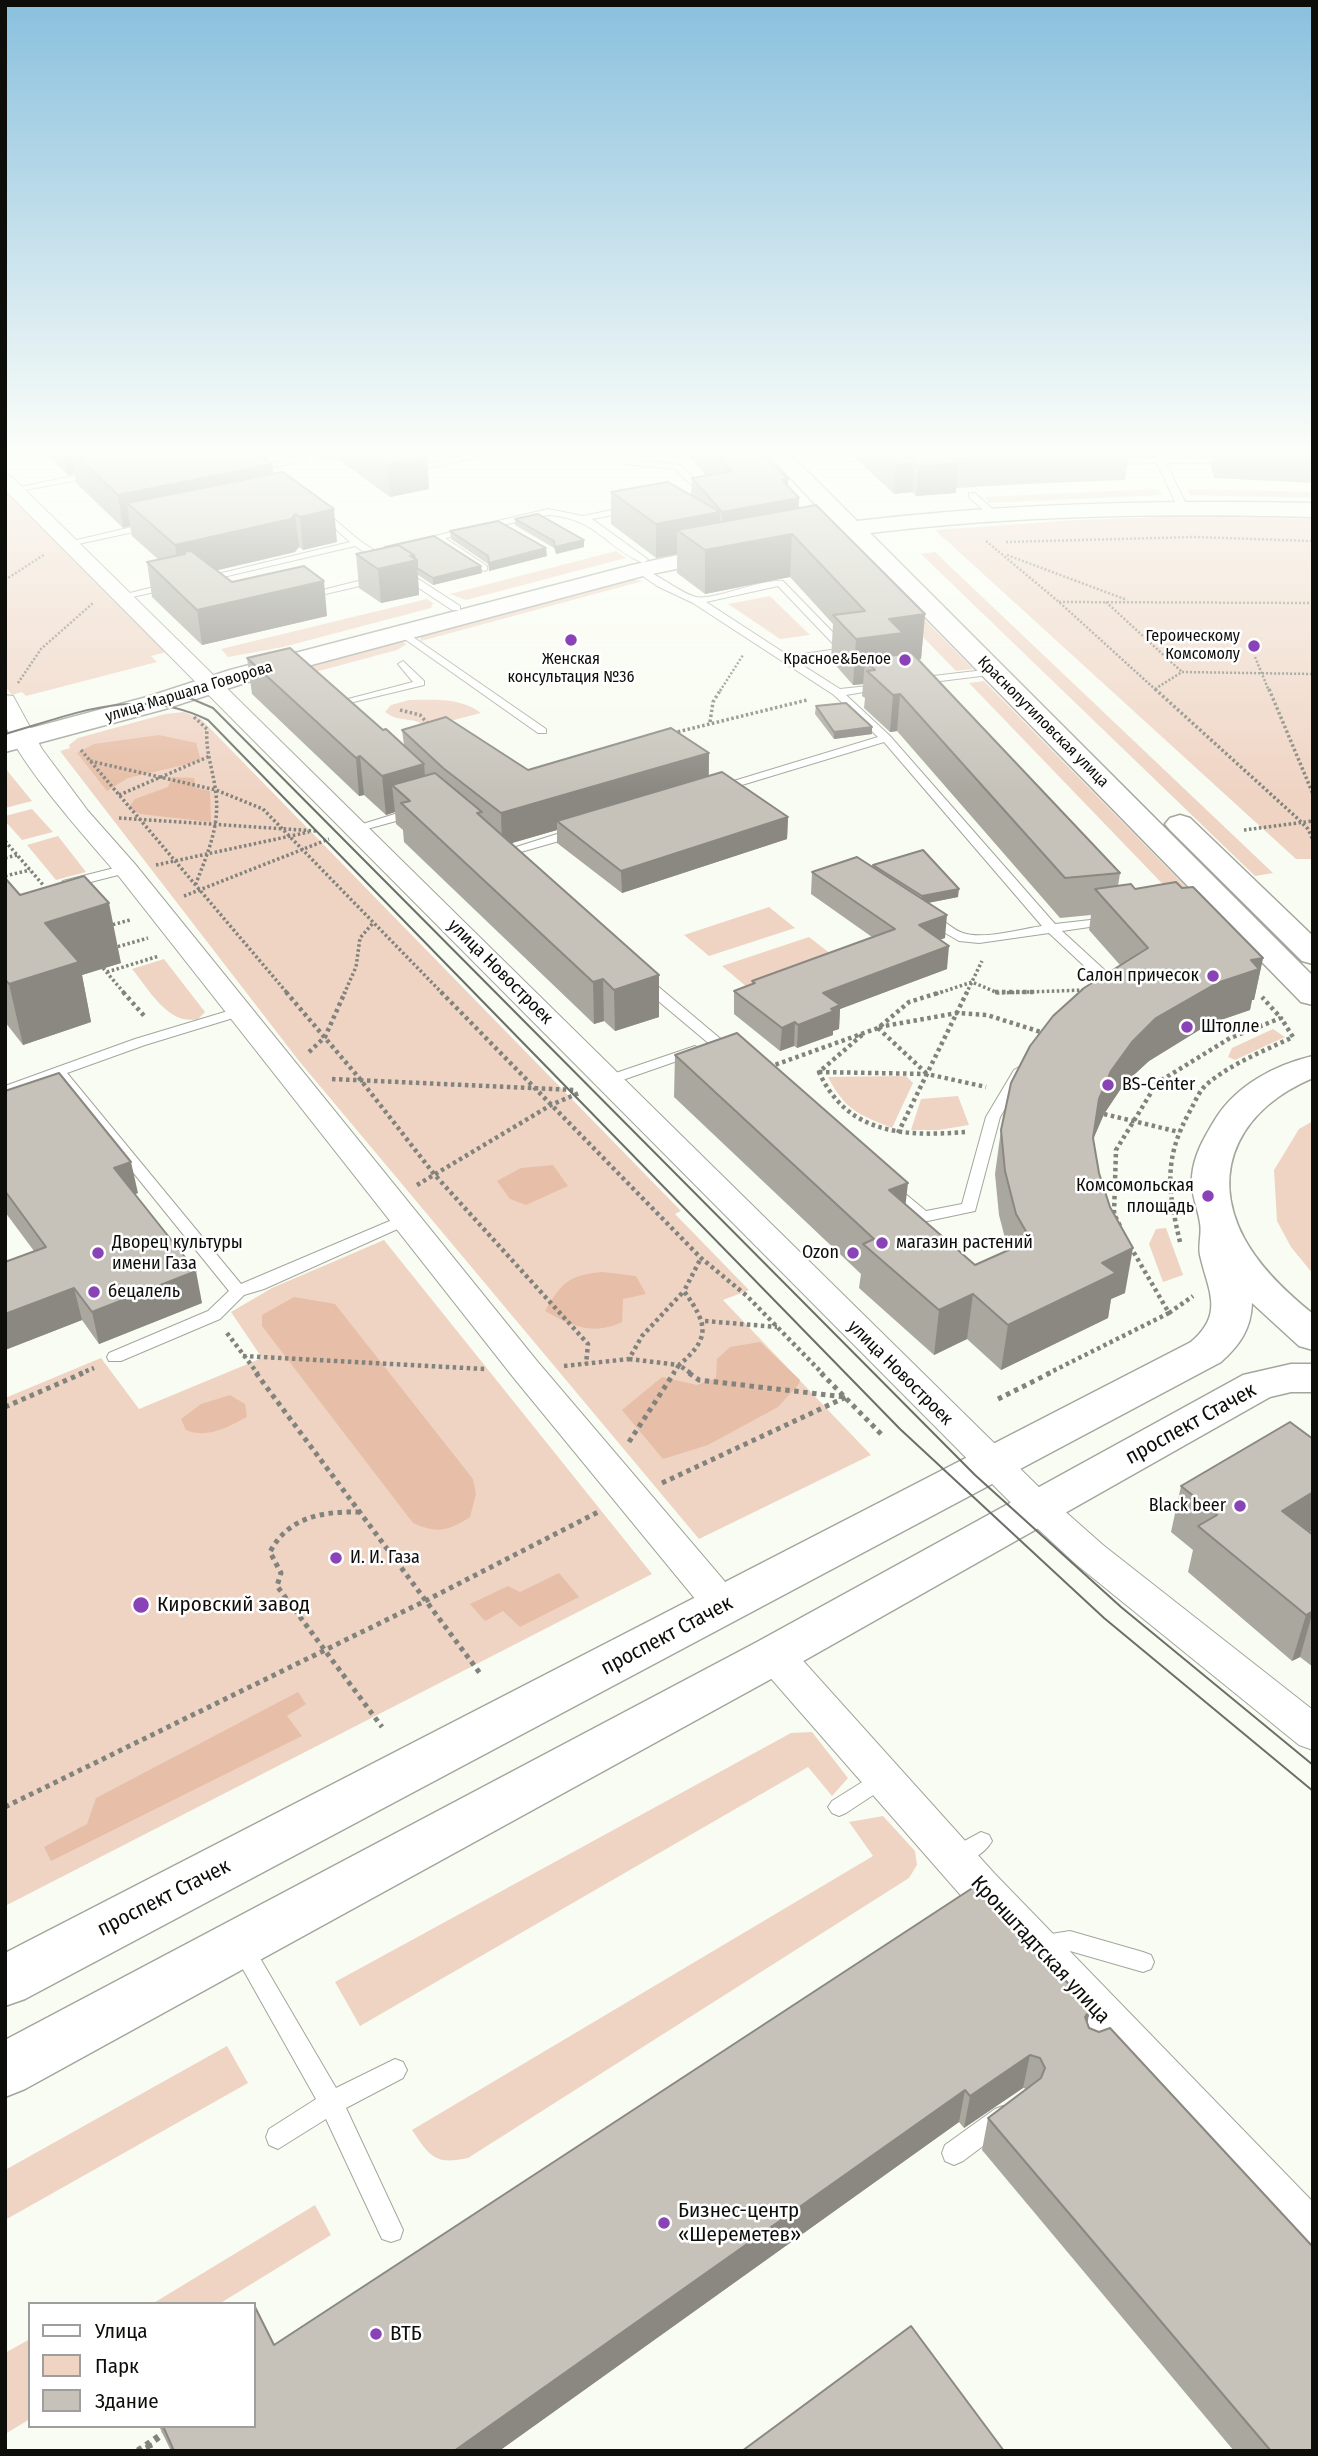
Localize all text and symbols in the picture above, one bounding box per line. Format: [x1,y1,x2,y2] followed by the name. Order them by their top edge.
[1146,627,1240,665] place label: Героическому Комсомолу
[563,632,579,648] marker: Женская консультация №36
[1246,638,1262,654] marker: Героическому Комсомолу
[508,650,634,688] place label: Женская консультация №36
[783,650,891,670] place label: Красное&Белое
[897,652,913,668] marker: Красное&Белое
[973,652,1113,792] street label: Краснопутиловская улица
[103,657,275,727] street label: улица Маршала Говорова
[443,915,557,1029] street label: улица Новостроек
[1077,965,1199,987] place label: Салон причесок
[1205,968,1221,984] marker: Салон причесок
[1201,1016,1259,1038] place label: Штолле
[1179,1019,1195,1035] marker: Штолле
[1122,1074,1195,1096] place label: BS-Сеntеr
[1100,1077,1116,1093] marker: BS-Сеntеr
[1076,1175,1194,1218] place label: Комсомольская площадь
[1200,1188,1216,1204] marker: Комсомольская площадь
[112,1232,243,1274] place label: Дворец культуры имени Газа
[896,1232,1033,1254] place label: магазин растений
[874,1235,890,1251] marker: магазин растений
[802,1242,839,1264] place label: Ozon
[90,1245,106,1261] marker: Дворец культуры имени Газа
[845,1245,861,1261] marker: Ozon
[108,1281,180,1303] place label: бецалель
[86,1284,102,1300] marker: бецалель
[843,1316,957,1430] street label: улица Новостроек
[1121,1378,1261,1470] street label: проспект Стачек
[1149,1495,1226,1517] place label: Black beer
[1232,1498,1248,1514] marker: Black beer
[350,1547,420,1569] place label: И. И. Газа
[328,1550,344,1566] marker: И. И. Газа
[597,1591,737,1681] street label: проспект Стачек
[157,1592,310,1618] place label: Кировский завод
[131,1595,151,1615] marker: Кировский завод
[93,1854,235,1942] street label: проспект Стачек
[965,1871,1115,2029] street label: Кронштадтская улица
[678,2198,801,2248] place label: Бизнес-центр «Шереметев»
[656,2215,672,2231] marker: Бизнес-центр «Шереметев»
[28,2302,256,2428] legend
[95,2318,148,2344] text: Улица
[390,2321,422,2347] place label: ВТБ
[368,2326,384,2342] marker: ВТБ
[95,2353,139,2379] text: Парк
[95,2388,159,2414] text: Здание

